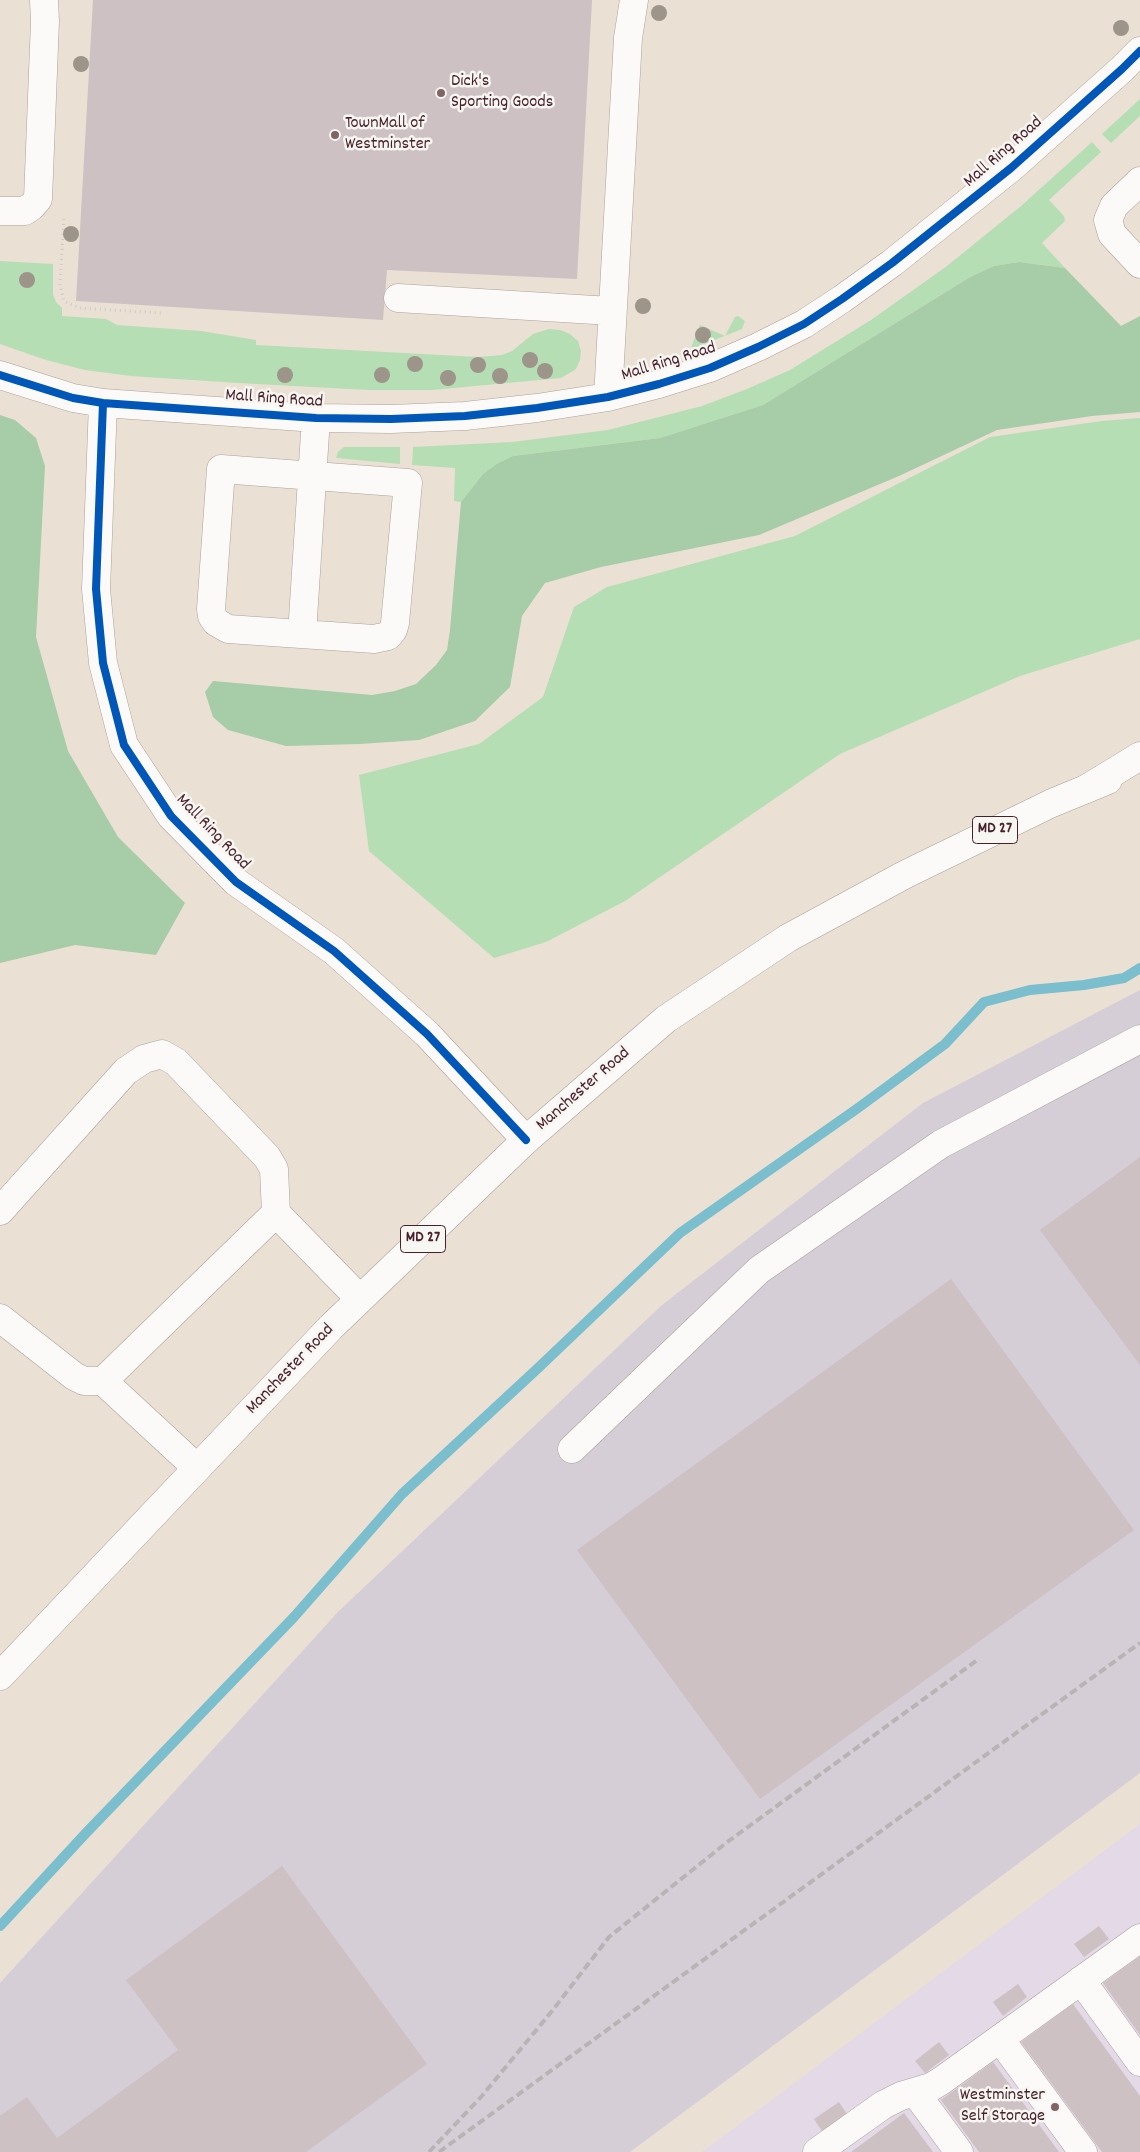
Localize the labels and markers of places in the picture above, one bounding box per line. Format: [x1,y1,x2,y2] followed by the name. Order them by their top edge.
[451,72,553,115] place label: Dick's Sporting Goods
[435,87,447,99] marker: Dick's Sporting Goods
[345,114,430,156] place label: TownMall of Westminster
[329,129,341,141] marker: TownMall of Westminster
[960,2086,1045,2128] place label: Westminster Self Storage
[1049,2101,1061,2113] marker: Westminster Self Storage

